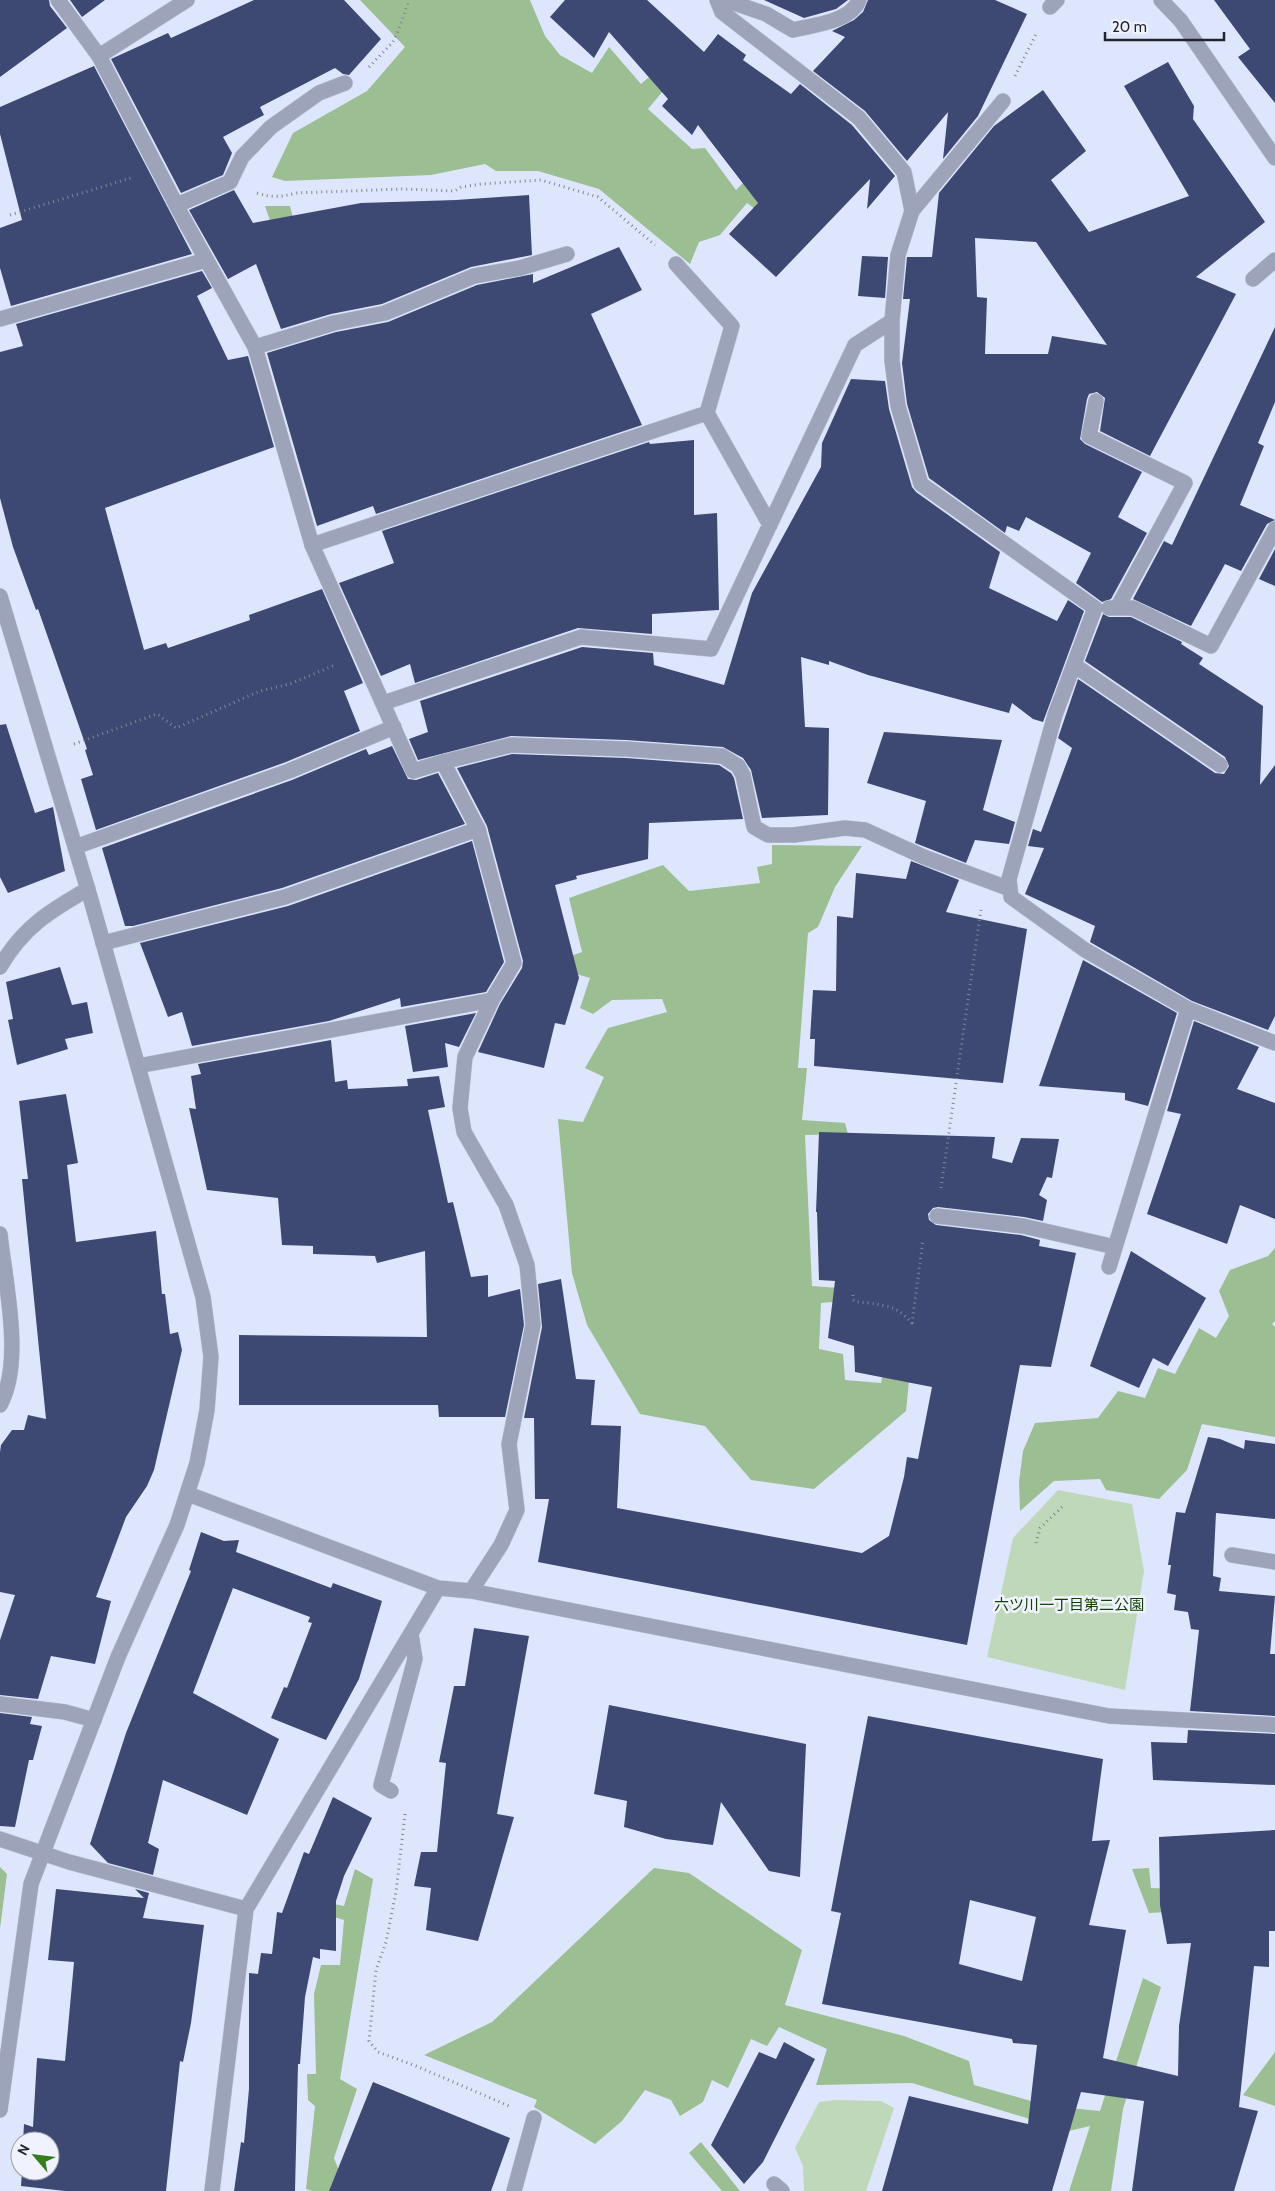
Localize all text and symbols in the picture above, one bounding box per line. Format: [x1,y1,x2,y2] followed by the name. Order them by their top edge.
[1105,10,1224,42] scale bar
[1112,18,1147,36] text: 20 m
[994,1596,1144,1614] park label: 六ツ川一丁目第二公園
[10,2131,60,2181] north arrow
[13,2141,34,2158] text: N

